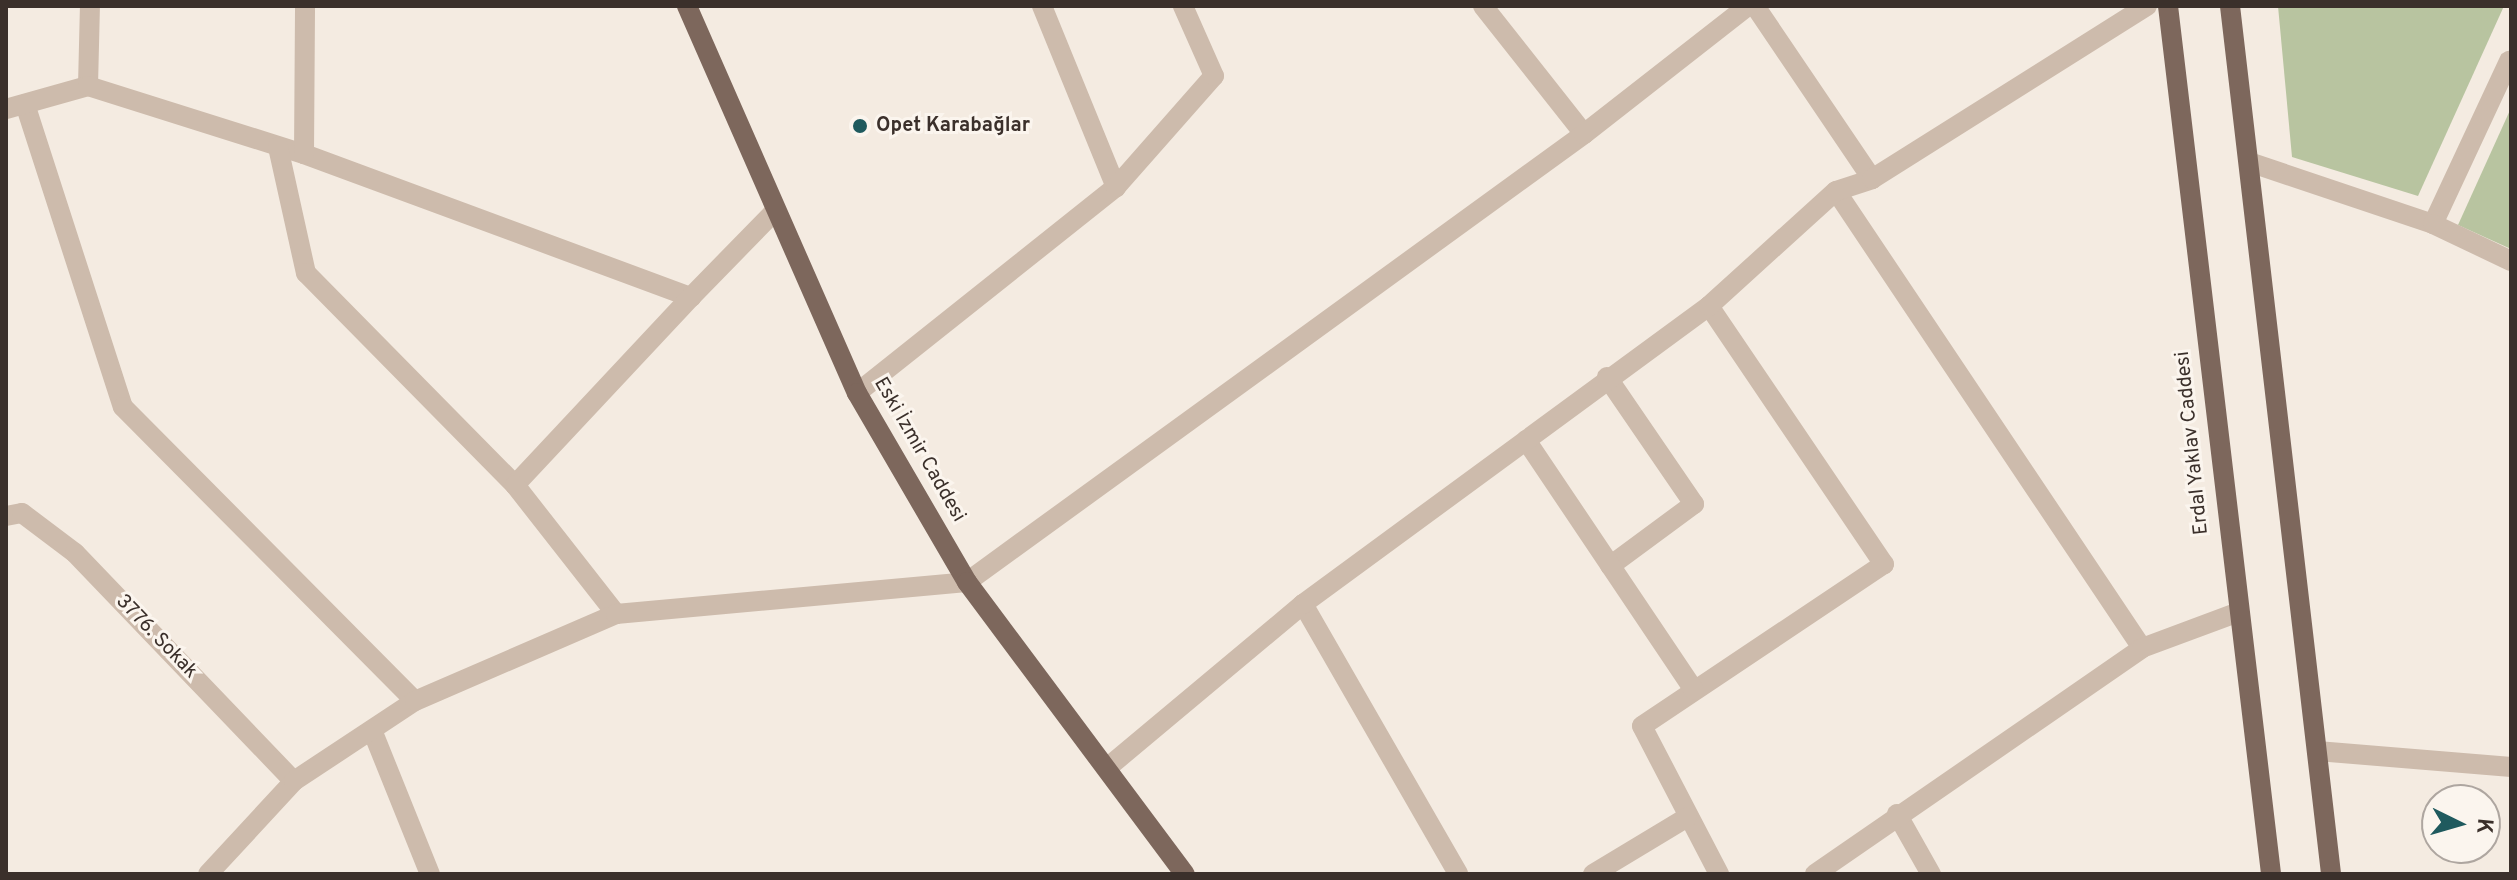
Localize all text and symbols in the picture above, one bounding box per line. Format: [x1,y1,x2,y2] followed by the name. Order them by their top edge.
[876,114,1030,138] place label: Opet Karabağlar
[851,117,869,135] marker: Opet Karabağlar
[2171,350,2215,536] street label: Erdal Yaklav Caddesi
[868,373,970,527] street label: Eski İzmir Caddesi
[110,590,202,684] street label: 3776. Sokak
[2421,784,2501,864] north arrow
[2469,817,2498,835] text: K

